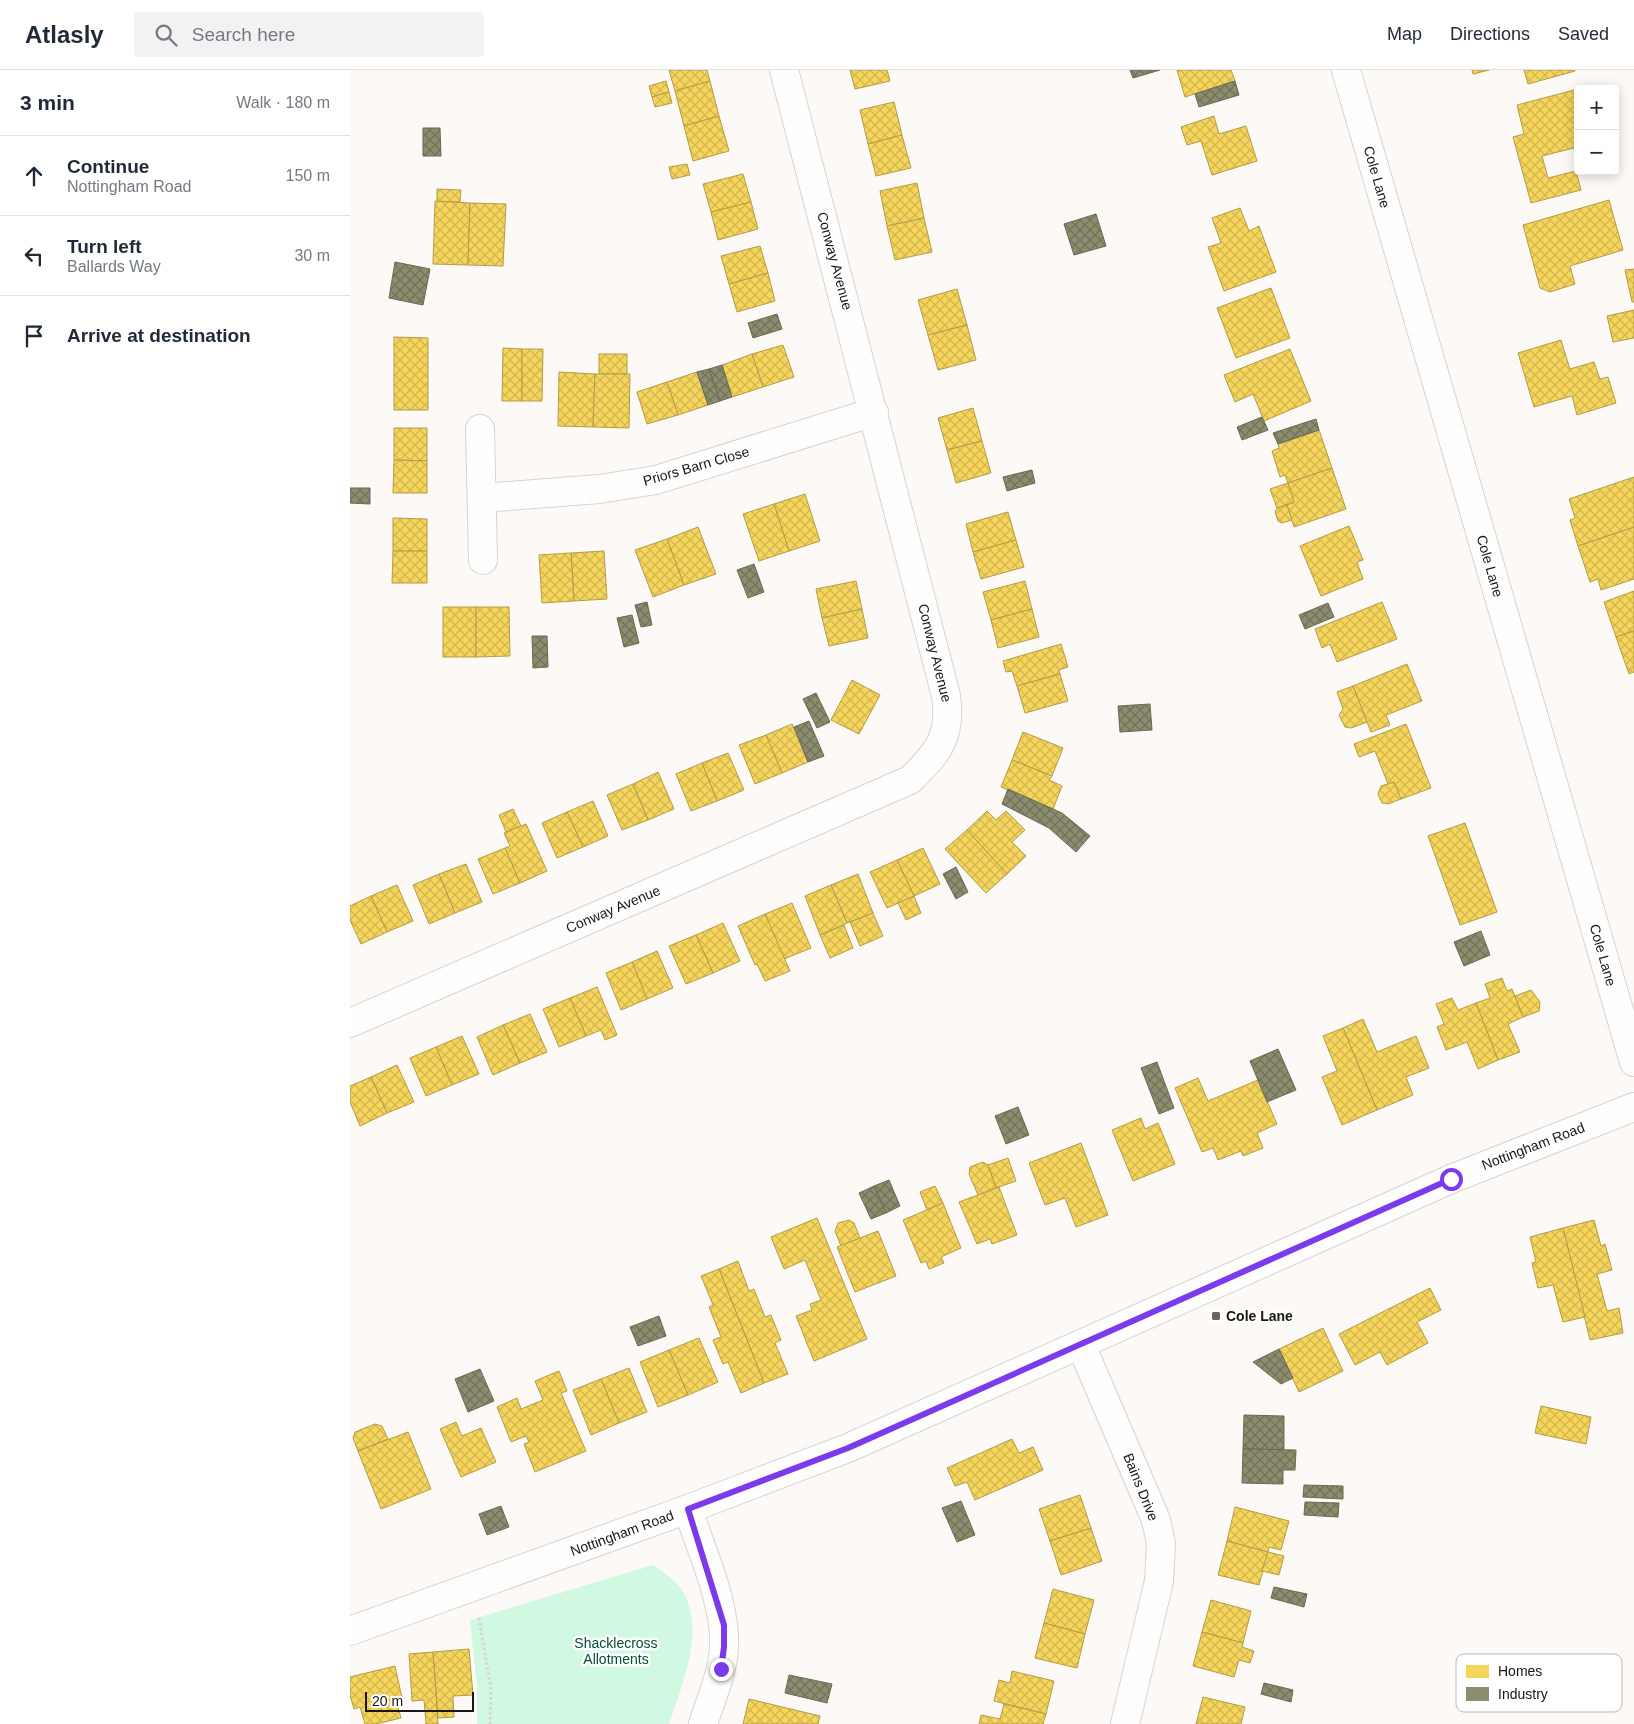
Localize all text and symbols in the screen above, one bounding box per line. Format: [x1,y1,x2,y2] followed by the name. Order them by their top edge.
[134,12,484,57] search box
[25,21,104,48] text: Atlasly
[152,21,180,49] icon: search
[192,24,295,45] text: Search here
[1387,24,1422,44] text: Map
[1450,24,1530,44] text: Directions
[1558,24,1609,44] text: Saved
[1574,85,1619,175] map controls
[1574,85,1619,130] button: +
[20,91,75,114] text: 3 min
[236,94,330,111] text: Walk · 180 m
[1574,130,1619,175] button: −
[1361,144,1394,210] street label: Cole Lane
[67,156,149,177] text: Continue
[20,162,48,190] icon: ahead
[286,167,330,184] text: 150 m
[67,178,192,195] text: Nottingham Road
[814,210,856,312] street label: Conway Avenue
[67,236,142,257] text: Turn left
[20,242,48,270] icon: left
[294,247,330,264] text: 30 m
[67,258,161,275] text: Ballards Way
[20,322,48,350] icon: arrive
[67,325,251,346] text: Arrive at destination
[641,443,751,489] street label: Priors Barn Close
[1474,533,1507,599] street label: Cole Lane
[915,602,955,704] street label: Conway Avenue
[563,882,663,936] street label: Conway Avenue
[1587,922,1620,988] street label: Cole Lane
[1479,1119,1587,1173] street label: Nottingham Road
[1440,1168,1463,1191] route start
[1226,1308,1293,1324] place label: Cole Lane
[1210,1310,1222,1322] marker: Cole Lane
[1120,1451,1162,1523] street label: Bains Drive
[568,1507,676,1559] street label: Nottingham Road
[574,1635,658,1667] park label: Shacklecross Allotments
[1456,1654,1622,1712] legend
[710,1658,733,1681] route end
[1498,1663,1542,1679] text: Homes
[1498,1686,1548,1702] text: Industry
[365,1689,474,1712] scale bar
[372,1693,403,1709] text: 20 m

